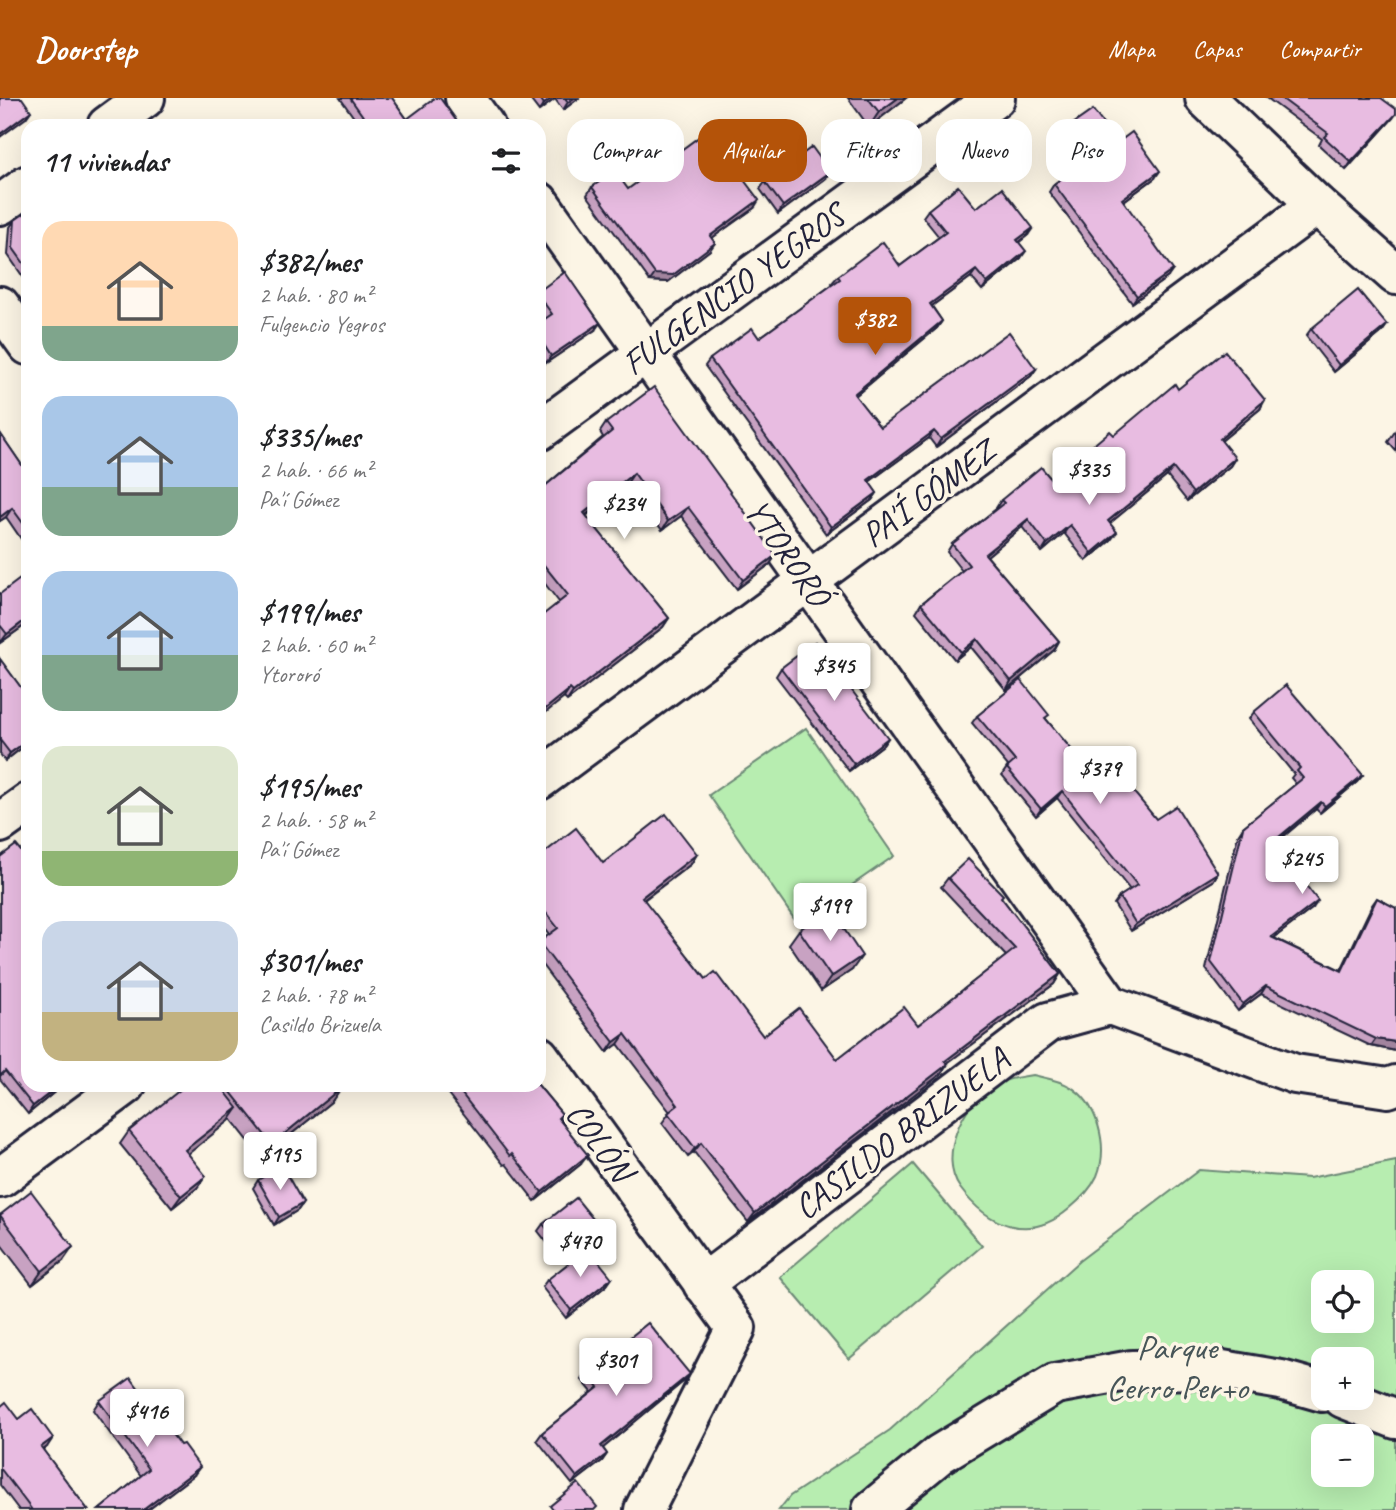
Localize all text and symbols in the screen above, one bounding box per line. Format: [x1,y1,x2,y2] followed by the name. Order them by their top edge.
[35,28,136,70] text: Doorstep
[1108,34,1155,64] text: Mapa
[1193,34,1241,64] text: Capas
[1279,34,1361,64] text: Compartir
[567,119,684,182] chip: Comprar
[698,119,807,182] chip: Alquilar
[821,119,922,182] chip: Filtros
[936,119,1032,182] chip: Nuevo
[1046,119,1126,182] chip: Piso
[42,142,168,180] text: 11 viviendas
[487,142,525,180] icon: filters
[613,190,858,385] street label: FULGENCIO YEGROS
[259,243,361,281] text: $382/mes
[98,249,182,333] icon: home
[259,281,372,310] text: 2 hab. · 80 m²
[834,298,916,357] pin: $382
[854,305,896,334] text: $382
[259,310,384,339] text: Fulgencio Yegros
[259,418,360,456] text: $335/mes
[98,424,182,508] icon: home
[852,427,1008,557] street label: PA'Í GÓMEZ
[1048,448,1130,507] pin: $335
[1068,455,1110,484] text: $335
[259,456,372,485] text: 2 hab. · 66 m²
[583,482,665,541] pin: $234
[259,485,338,514] text: Pa'í Gómez
[603,489,645,518] text: $234
[735,490,843,618] street label: YTORORÓ
[259,593,360,631] text: $199/mes
[98,599,182,683] icon: home
[259,631,372,660] text: 2 hab. · 60 m²
[793,644,875,703] pin: $345
[813,651,855,680] text: $345
[259,660,319,689] text: Ytororó
[1059,746,1141,806] pin: $379
[1079,754,1121,783] text: $379
[259,768,360,806] text: $195/mes
[98,774,182,858] icon: home
[259,806,372,835] text: 2 hab. · 58 m²
[259,835,338,864] text: Pa'í Gómez
[1261,836,1343,896] pin: $245
[1281,844,1323,873] text: $245
[789,884,871,943] pin: $199
[810,891,850,920] text: $199
[259,943,361,981] text: $301/mes
[98,949,182,1033] icon: home
[259,981,372,1010] text: 2 hab. · 78 m²
[259,1010,381,1039] text: Casildo Brizuela
[784,1037,1019,1229] street label: CASILDO BRIZUELA
[556,1093,646,1194] street label: COLÓN
[239,1132,321,1192] pin: $195
[260,1140,300,1169] text: $195
[539,1220,621,1279] pin: $470
[559,1227,601,1256] text: $470
[1311,1270,1374,1487] map controls
[1311,1270,1374,1333] button: locate
[1106,1325,1249,1410] park label: Parque Cerro Per+o
[575,1338,657,1398] pin: $301
[595,1346,637,1375] text: $301
[1311,1347,1374,1410] button: +
[106,1390,188,1449] pin: $416
[126,1397,168,1426] text: $416
[1311,1424,1374,1487] button: −

